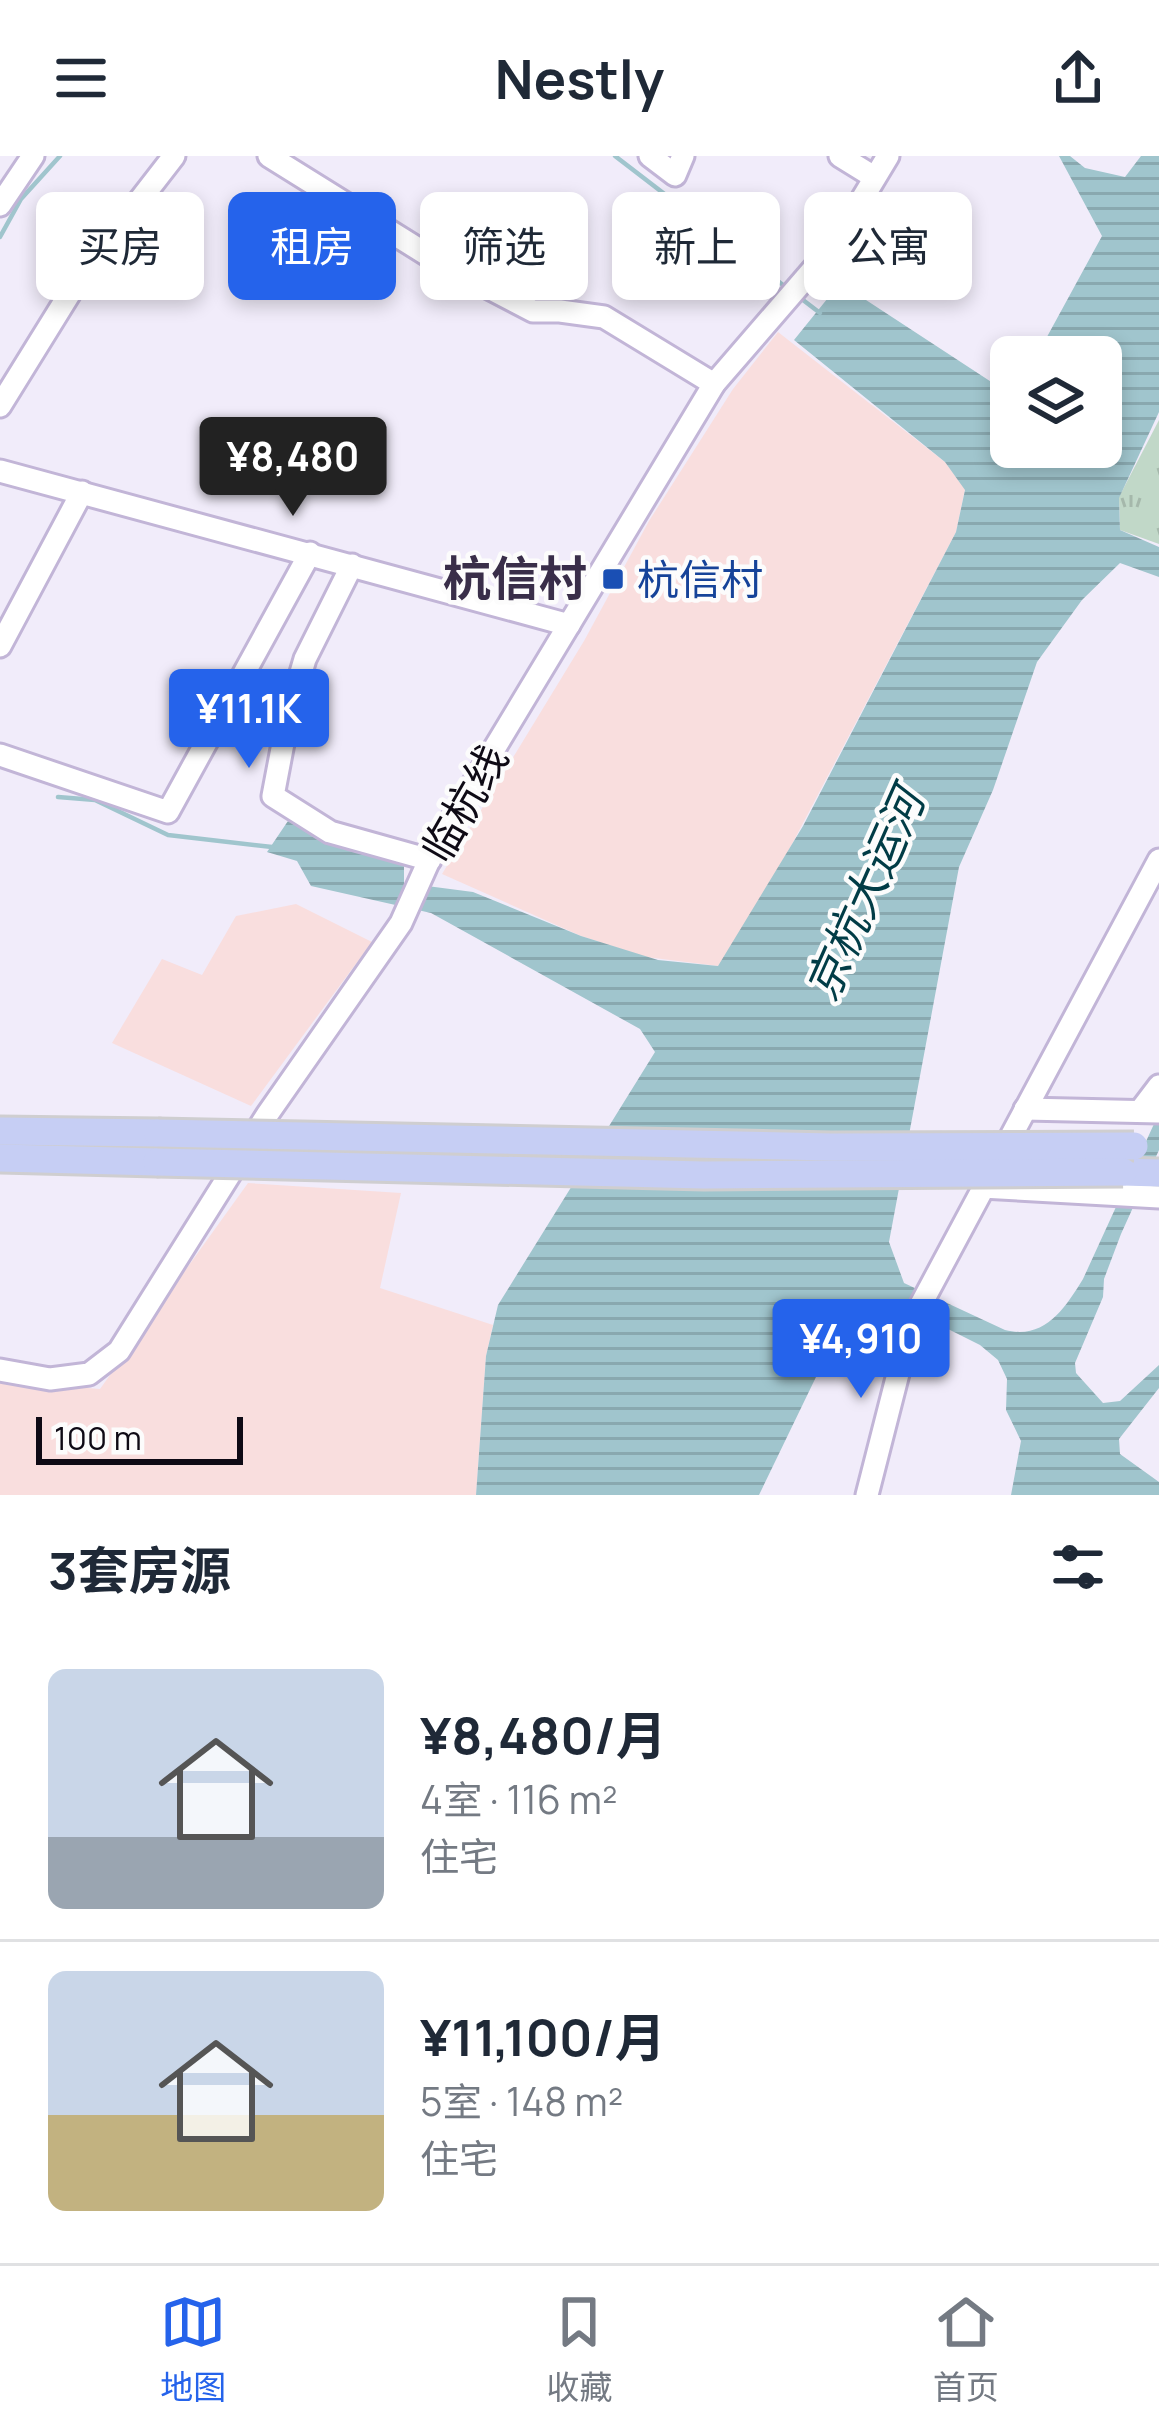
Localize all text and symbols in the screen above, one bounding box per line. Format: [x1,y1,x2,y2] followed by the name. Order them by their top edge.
[495,41,664,115] text: Nestly
[48,45,114,111] icon: menu
[1045,45,1111,111] icon: share
[36,192,204,300] chip: 买房
[228,192,396,300] chip: 租房
[420,192,588,300] chip: 筛选
[612,192,780,300] chip: 新上
[804,192,972,300] chip: 公寓
[990,336,1122,468] map controls
[990,336,1122,468] button: layers
[195,417,391,519] pin: ¥8,480
[227,429,359,483] text: ¥8,480
[443,545,587,610] district label: 杭信村
[637,550,763,608] place label: 杭信村
[600,566,626,592] marker: 杭信村
[151,669,347,771] pin: ¥11.1K
[196,681,302,735] text: ¥11.1K
[407,734,521,872] street label: 临杭线
[790,771,941,1009] water label: 京杭大运河
[763,1299,959,1401] pin: ¥4,910
[800,1311,922,1365] text: ¥4,910
[36,1411,243,1464] scale bar
[54,1415,142,1460] text: 100 m
[1045,1534,1111,1600] icon: filters
[48,1535,231,1604] text: 3套房源
[420,1700,667,1769] text: ¥8,480/月
[144,1717,288,1861] icon: home
[420,1772,618,1826] text: 4室 · 116 m²
[420,1829,498,1883] text: 住宅
[420,2002,666,2071] text: ¥11,100/月
[144,2019,288,2163] icon: home
[420,2074,623,2128] text: 5室 · 148 m²
[420,2131,498,2185] text: 住宅
[160,2289,226,2409] tab: 地图
[546,2289,612,2409] tab: 收藏
[933,2289,999,2409] tab: 首页

